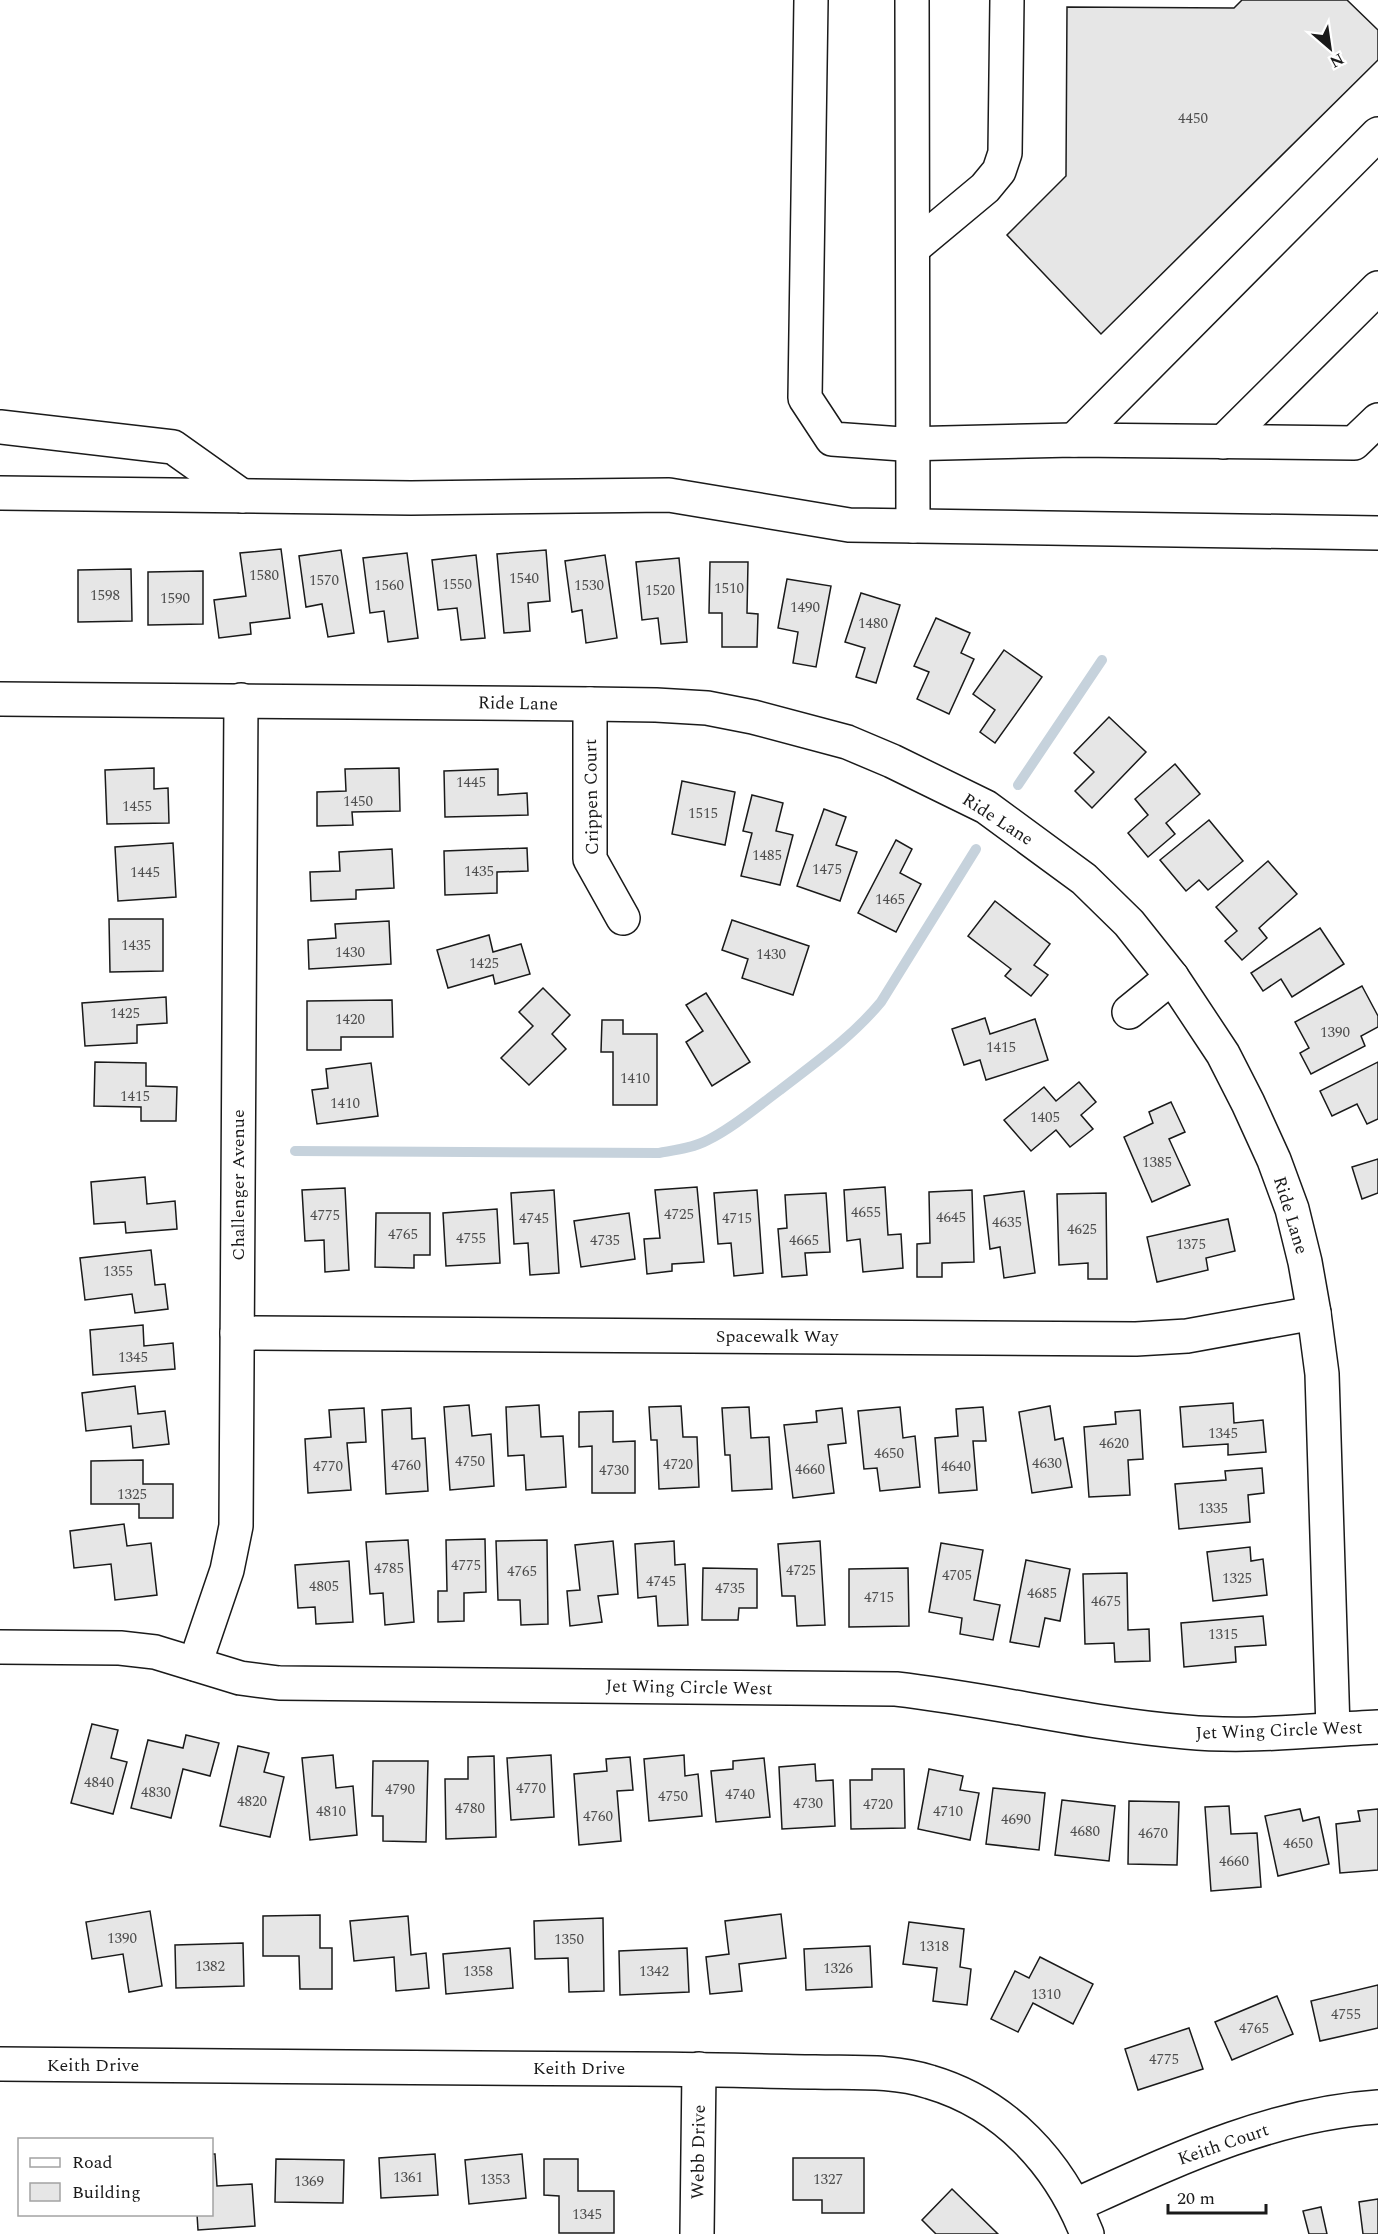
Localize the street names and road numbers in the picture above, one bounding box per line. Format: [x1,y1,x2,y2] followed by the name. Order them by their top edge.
[478,689,558,718] street label: Ride Lane
[577,739,606,855] street label: Crippen Court
[957,786,1039,853] street label: Ride Lane
[225,1109,252,1261] street label: Challenger Avenue
[1266,1173,1315,1257] street label: Ride Lane
[716,1323,840,1350] street label: Spacewalk Way
[605,1673,773,1702] street label: Jet Wing Circle West
[1195,1714,1363,1747] street label: Jet Wing Circle West
[47,2052,139,2079] street label: Keith Drive
[533,2055,625,2082] street label: Keith Drive
[684,2104,713,2200] street label: Webb Drive
[1174,2116,1272,2173] street label: Keith Court

